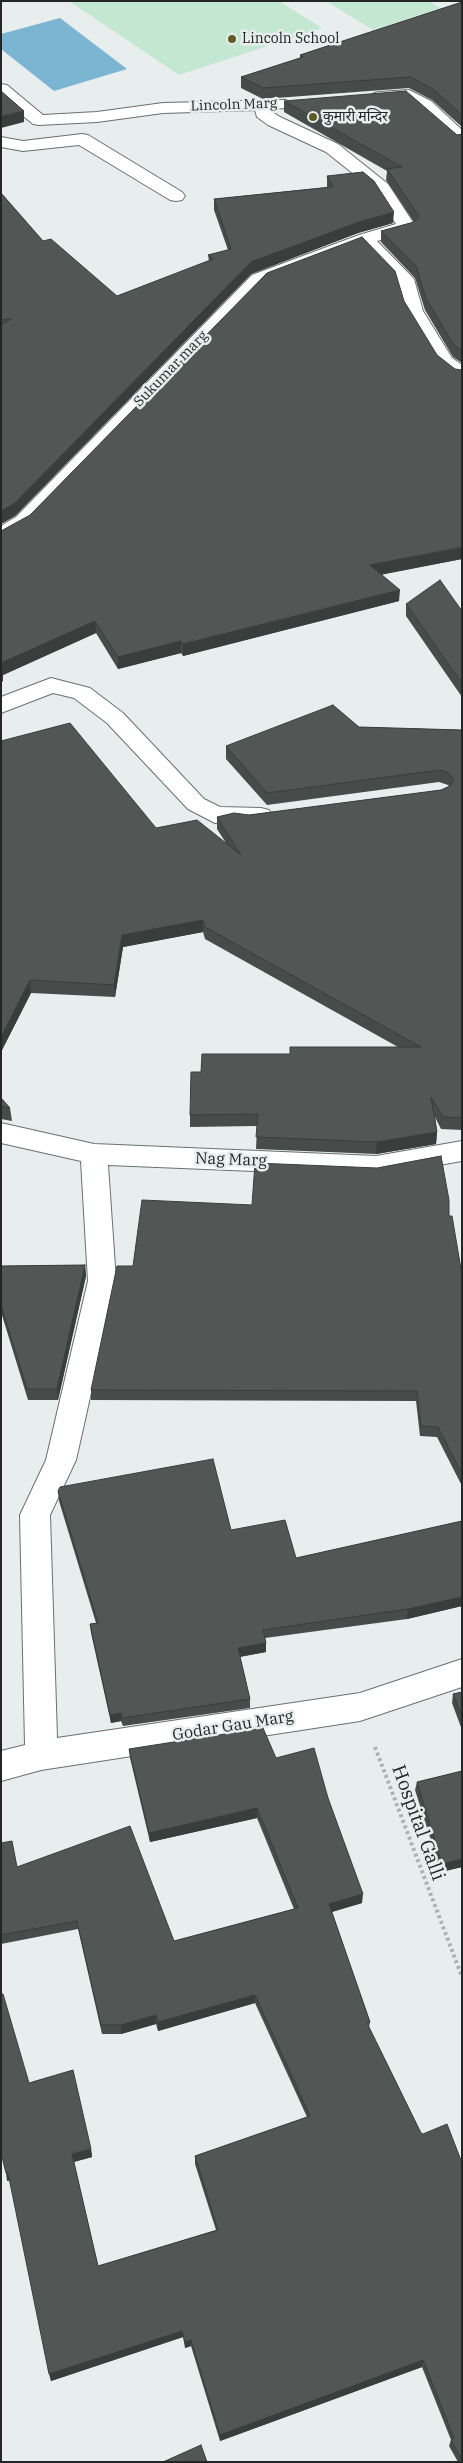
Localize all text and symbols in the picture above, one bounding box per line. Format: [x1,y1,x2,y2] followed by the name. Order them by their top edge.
[242,31,339,47] place label: Lincoln School
[226,33,238,45] marker: Lincoln School
[190,95,278,115] street label: Lincoln Marg
[323,109,388,125] place label: कुमारी मन्दिर
[307,111,319,123] marker: कुमारी मन्दिर
[131,328,211,410] street label: Sukumar marg
[195,1149,267,1171] street label: Nag Marg
[171,1707,295,1745] street label: Godar Gau Marg
[387,1762,449,1884] street label: Hospital Galli

